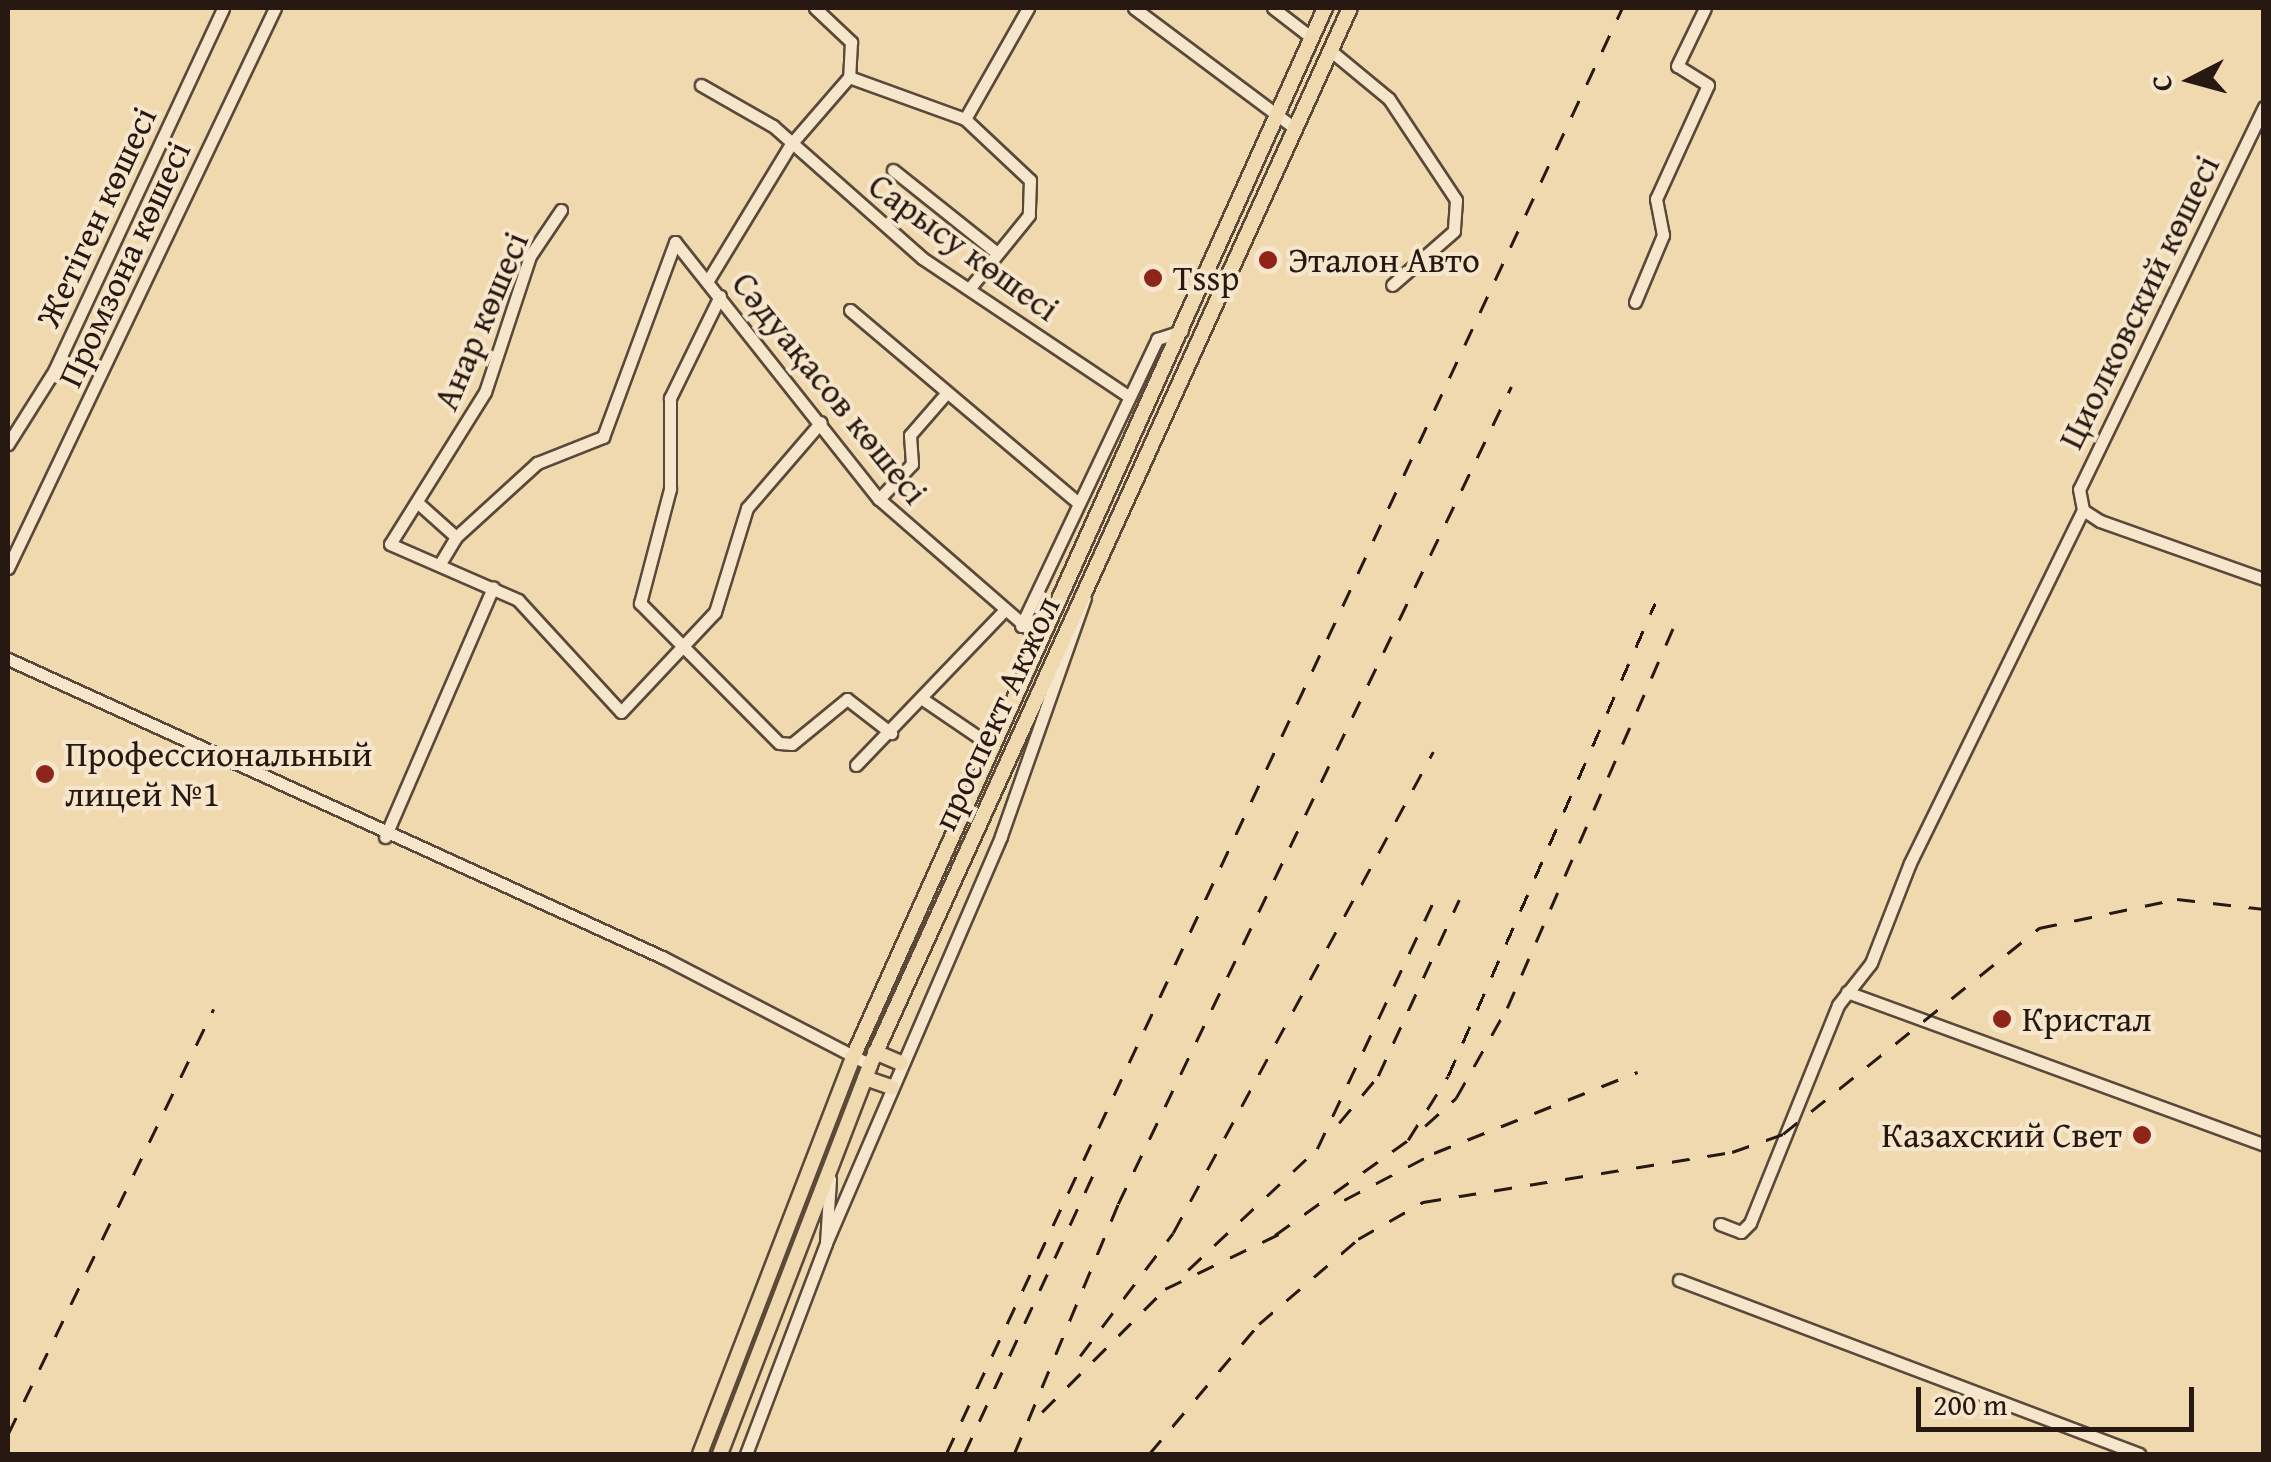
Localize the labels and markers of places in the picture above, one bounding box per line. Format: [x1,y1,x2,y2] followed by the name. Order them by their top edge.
[1288,239,1480,281] place label: Эталон Авто
[1257,249,1279,271] marker: Эталон Авто
[1173,257,1239,299] place label: Tssp
[1142,267,1164,289] marker: Tssp
[65,733,372,815] place label: Профессиональный лицей №1
[34,763,56,785] marker: Профессиональный лицей №1
[2022,998,2152,1040] place label: Кристал
[1991,1008,2013,1030] marker: Кристал
[1882,1114,2122,1156] place label: Казахский Свет
[2131,1124,2153,1146] marker: Казахский Свет

